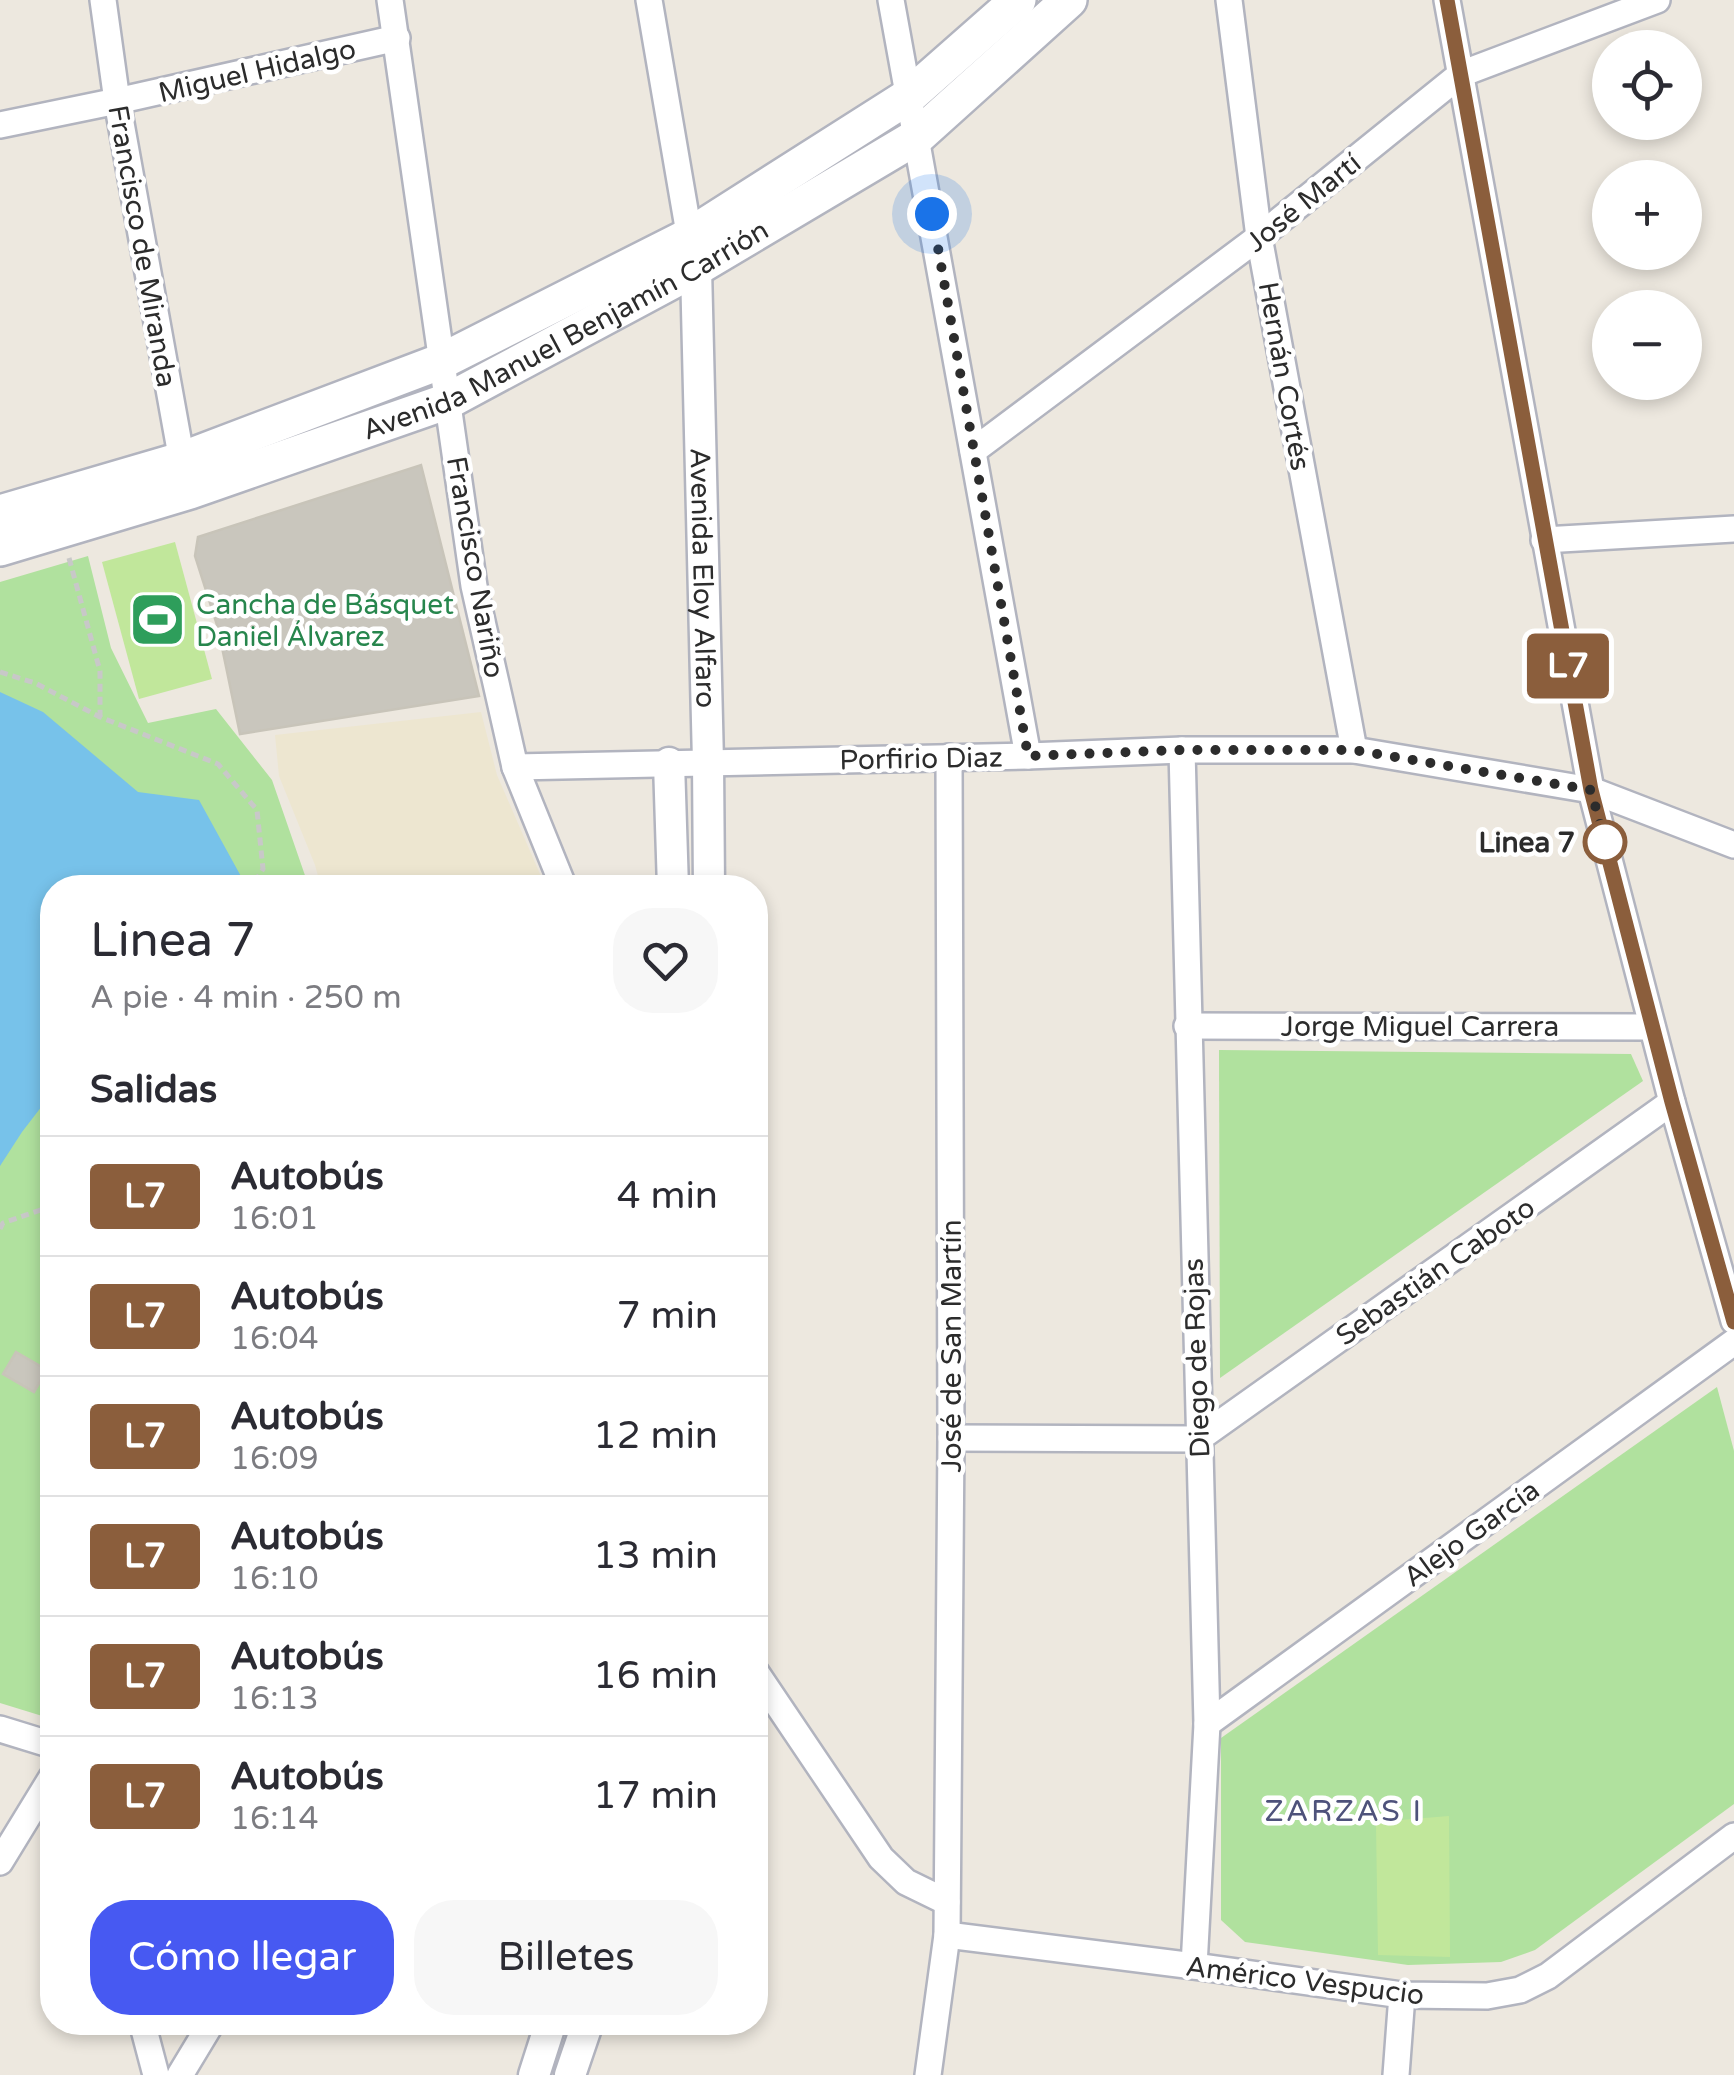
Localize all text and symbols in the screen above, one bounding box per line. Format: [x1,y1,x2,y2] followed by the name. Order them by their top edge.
[1592,30,1702,400] map controls
[1592,30,1702,140] button: locate
[155,32,359,110] street label: Miguel Hidalgo
[100,103,184,390] street label: Francisco de Miranda
[1239,146,1368,259] street label: José Martí
[1592,160,1702,270] button: +
[907,189,957,239] your location
[358,213,775,448] street label: Avenida Manuel Benjamín Carrión
[1251,279,1317,473] street label: Hernán Cortés
[1592,290,1702,400] button: −
[682,447,723,708] street label: Avenida Eloy Alfaro
[439,454,511,681] street label: Francisco Nariño
[196,588,454,654] place label: Cancha de Básquet Daniel Álvarez
[127,590,187,650] sports icon: Cancha de Básquet Daniel Álvarez
[1523,634,1613,698] line badge: L7
[1547,645,1589,687] text: L7
[839,741,1003,777] street label: Porfirio Diaz
[1584,821,1626,863] marker: Linea 7
[1478,826,1575,860] place label: Linea 7
[613,908,718,1013] button: heart
[90,912,256,970] text: Linea 7
[90,979,402,1017] text: A pie · 4 min · 250 m
[1281,1010,1559,1044] street label: Jorge Miguel Carrera
[90,1067,217,1113] text: Salidas
[230,1154,384,1200] text: Autobús
[617,1173,718,1219] text: 4 min
[124,1175,166,1217] text: L7
[1330,1191,1542,1353] street label: Sebastián Caboto
[230,1200,319,1238] text: 16:01
[935,1220,969,1472] street label: José de San Martín
[1177,1258,1217,1458] street label: Diego de Rojas
[230,1274,384,1320] text: Autobús
[617,1293,718,1339] text: 7 min
[124,1295,166,1337] text: L7
[230,1320,319,1358] text: 16:04
[230,1394,384,1440] text: Autobús
[593,1413,718,1459] text: 12 min
[124,1415,166,1457] text: L7
[230,1440,319,1478] text: 16:09
[1397,1473,1546,1595] street label: Alejo García
[230,1514,384,1560] text: Autobús
[593,1533,718,1579] text: 13 min
[124,1535,166,1577] text: L7
[230,1560,319,1598] text: 16:10
[230,1634,384,1680] text: Autobús
[593,1653,718,1699] text: 16 min
[124,1655,166,1697] text: L7
[230,1680,319,1718] text: 16:13
[230,1754,384,1800] text: Autobús
[593,1773,718,1819] text: 17 min
[124,1775,166,1817] text: L7
[1264,1793,1424,1830] district label: ZARZAS I
[230,1800,319,1838] text: 16:14
[90,1900,394,2015] button: Cómo llegar
[414,1900,718,2015] button: Billetes
[1184,1950,1426,2012] street label: Américo Vespucio

